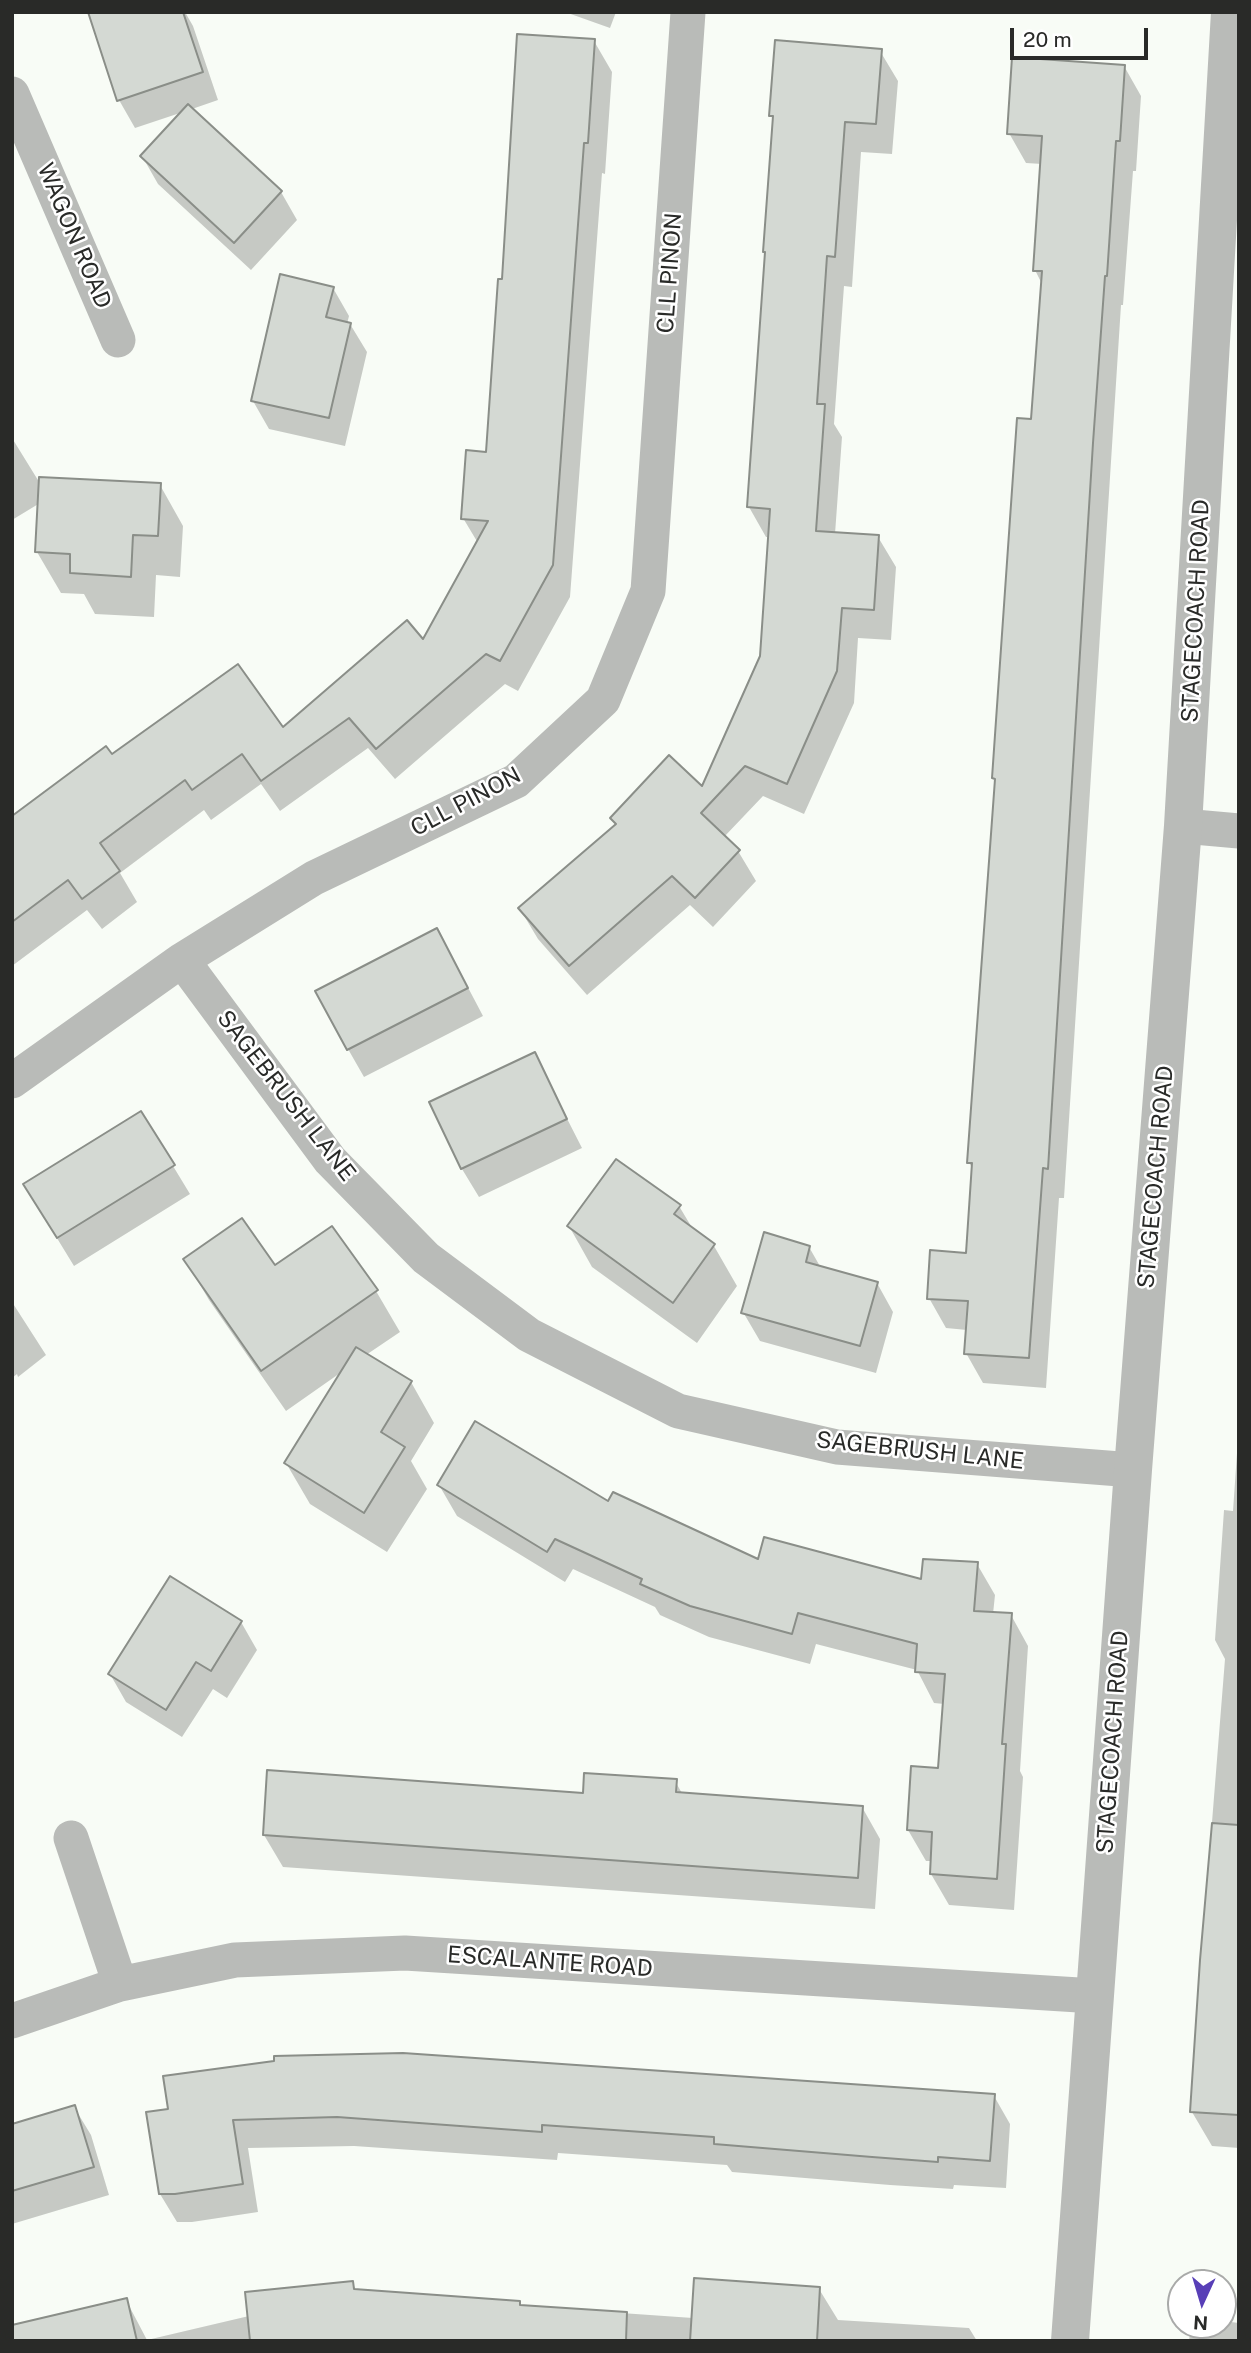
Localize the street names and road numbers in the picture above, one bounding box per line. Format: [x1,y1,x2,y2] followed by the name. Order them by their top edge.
[31,159,117,313] street label: WAGON ROAD
[652,212,688,334] street label: CLL PINON
[1176,499,1216,723] street label: STAGECOACH ROAD
[406,761,526,843] street label: CLL PINON
[211,1005,361,1187] street label: SAGEBRUSH LANE
[1133,1065,1179,1289] street label: STAGECOACH ROAD
[815,1426,1025,1476] street label: SAGEBRUSH LANE
[1091,1630,1135,1854] street label: STAGECOACH ROAD
[446,1941,654,1983] street label: ESCALANTE ROAD

